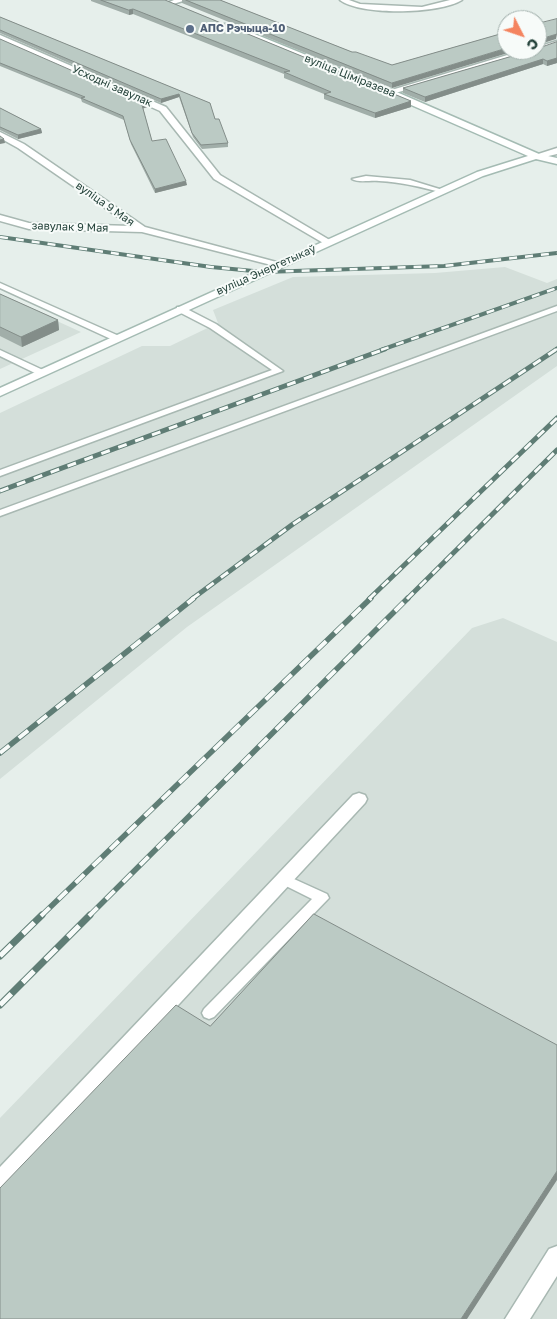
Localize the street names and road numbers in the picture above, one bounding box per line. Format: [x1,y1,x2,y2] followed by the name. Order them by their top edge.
[303,52,397,100] street label: вуліца Ціміразева
[70,62,154,110] street label: Усходні завулак
[73,179,137,229] street label: вуліца 9 Мая
[31,219,109,235] street label: завулак 9 Мая
[214,242,318,298] street label: вуліца Энергетыкаў

